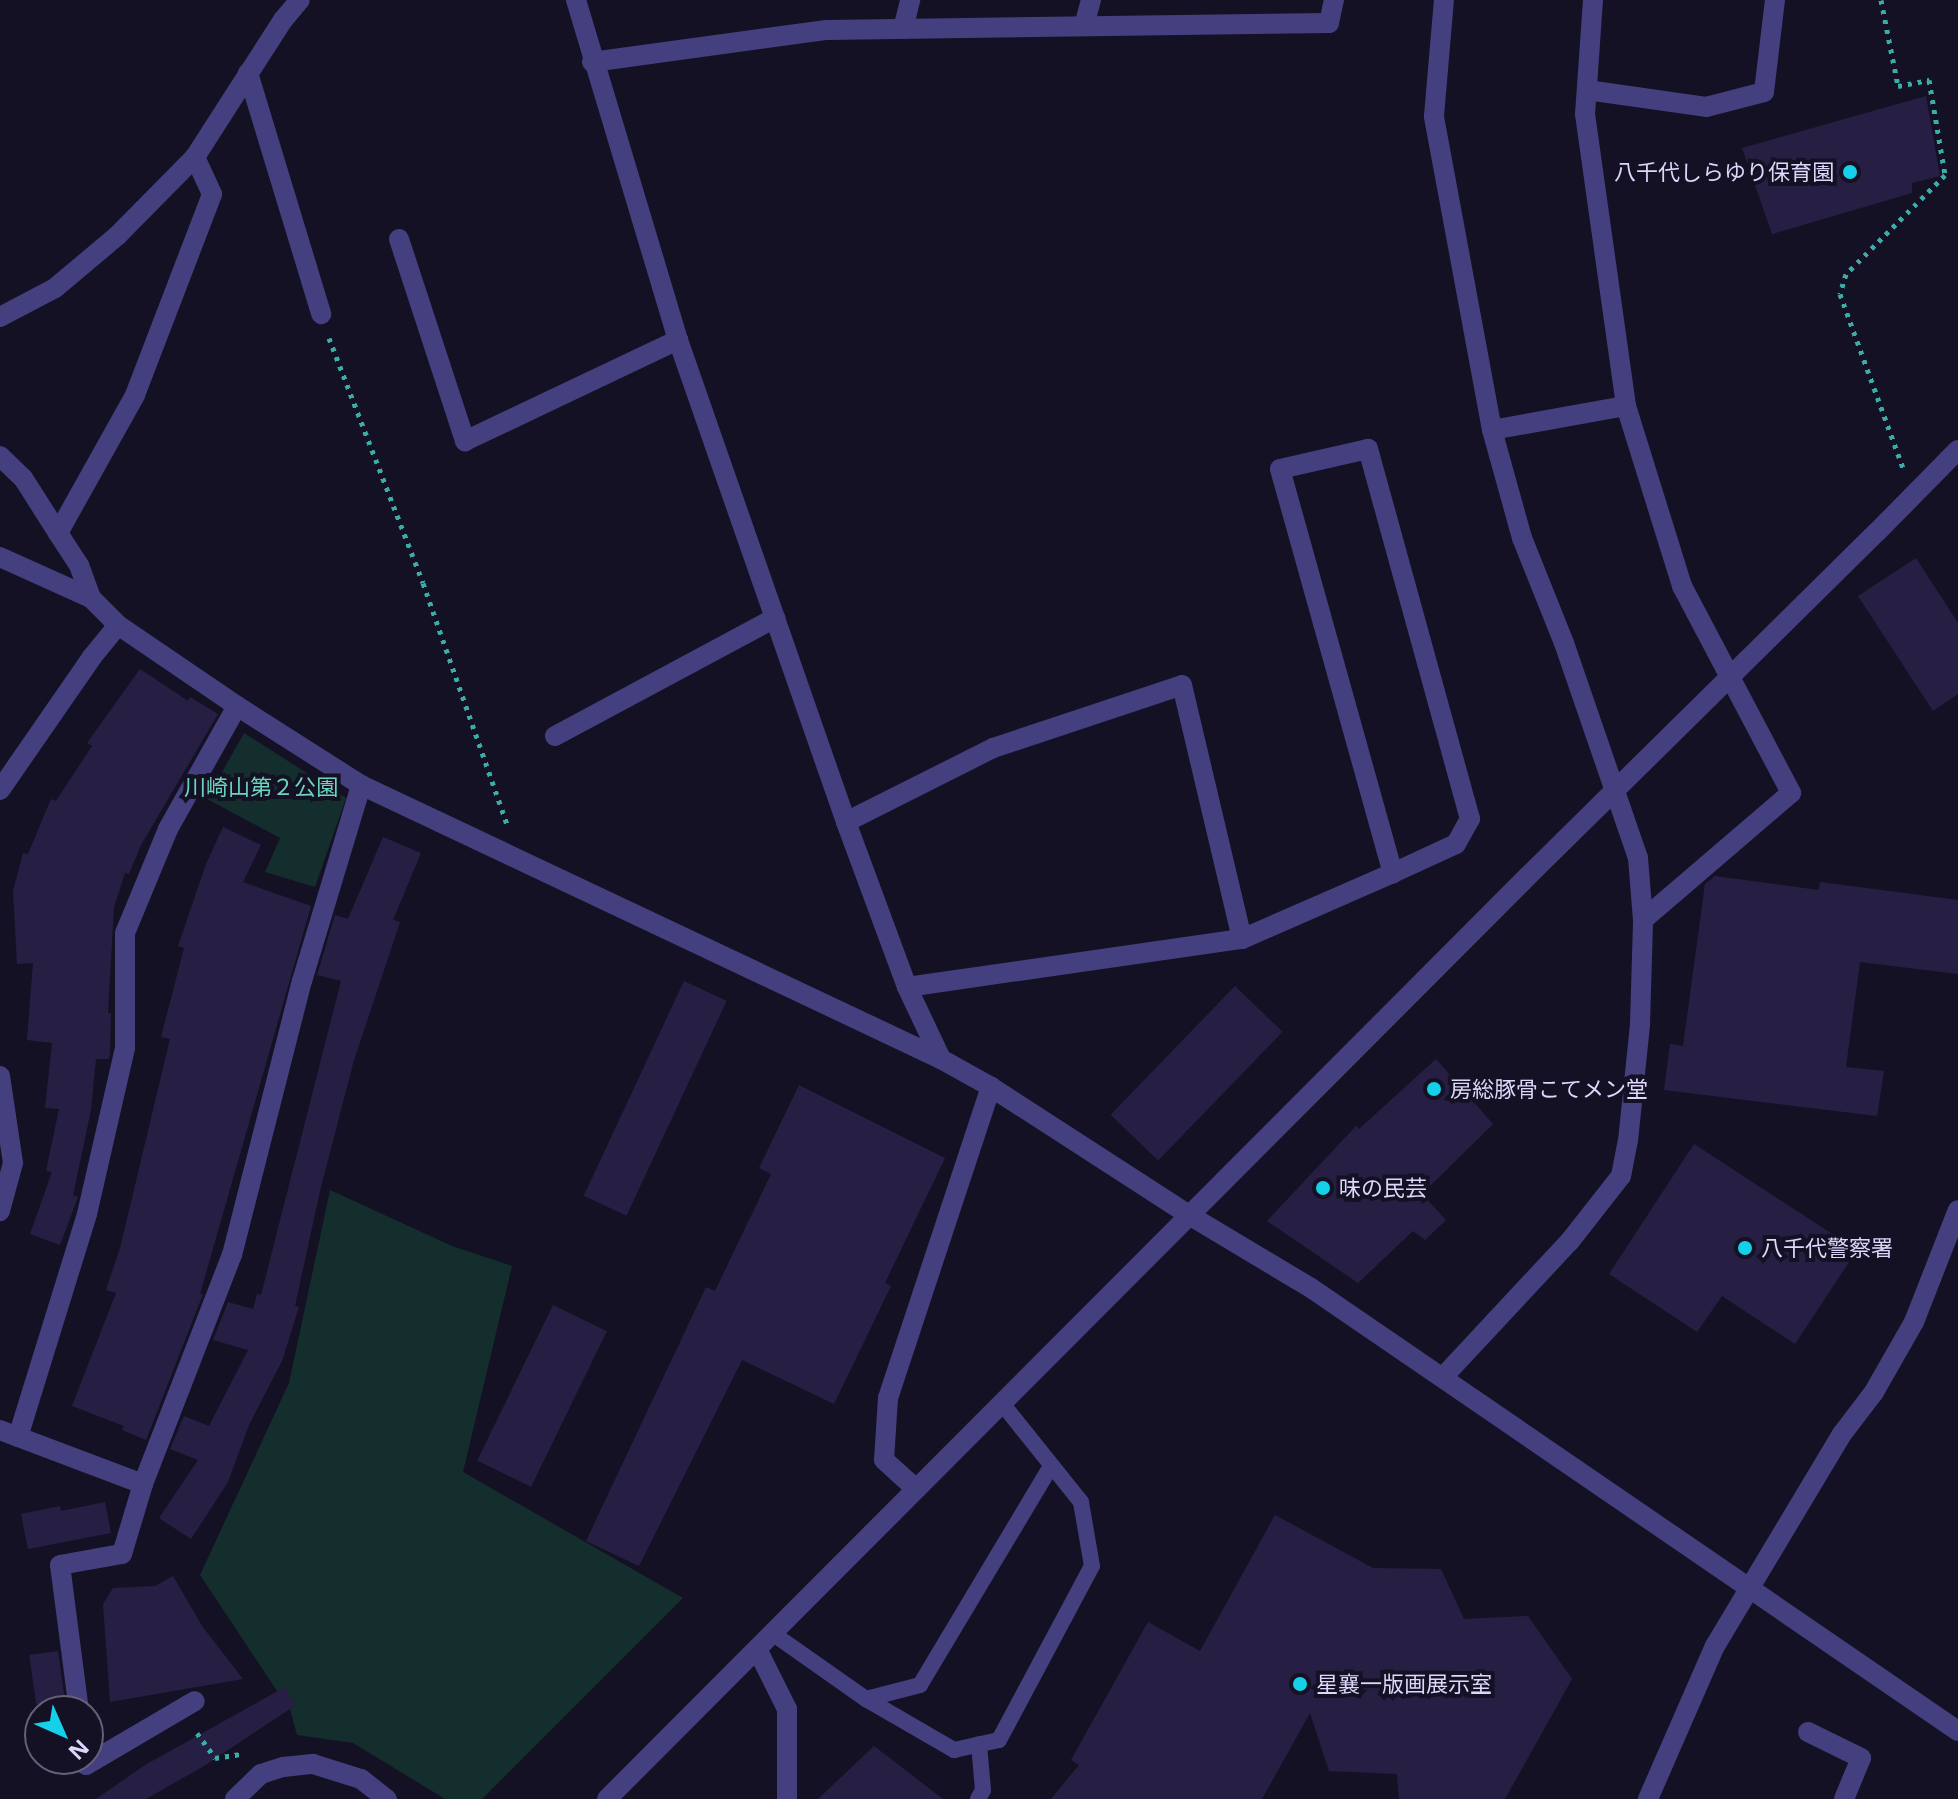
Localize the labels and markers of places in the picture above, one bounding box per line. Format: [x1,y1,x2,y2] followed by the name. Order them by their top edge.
[1614,159,1834,185] place label: 八千代しらゆり保育園
[1841,163,1859,181] marker: 八千代しらゆり保育園
[1450,1076,1648,1102] place label: 房総豚骨こてメン堂
[1425,1080,1443,1098] marker: 房総豚骨こてメン堂
[1339,1175,1427,1201] place label: 味の民芸
[1314,1179,1332,1197] marker: 味の民芸
[1761,1235,1893,1261] place label: 八千代警察署
[1736,1239,1754,1257] marker: 八千代警察署
[1316,1671,1492,1697] place label: 星襄一版画展示室
[1291,1675,1309,1693] marker: 星襄一版画展示室

